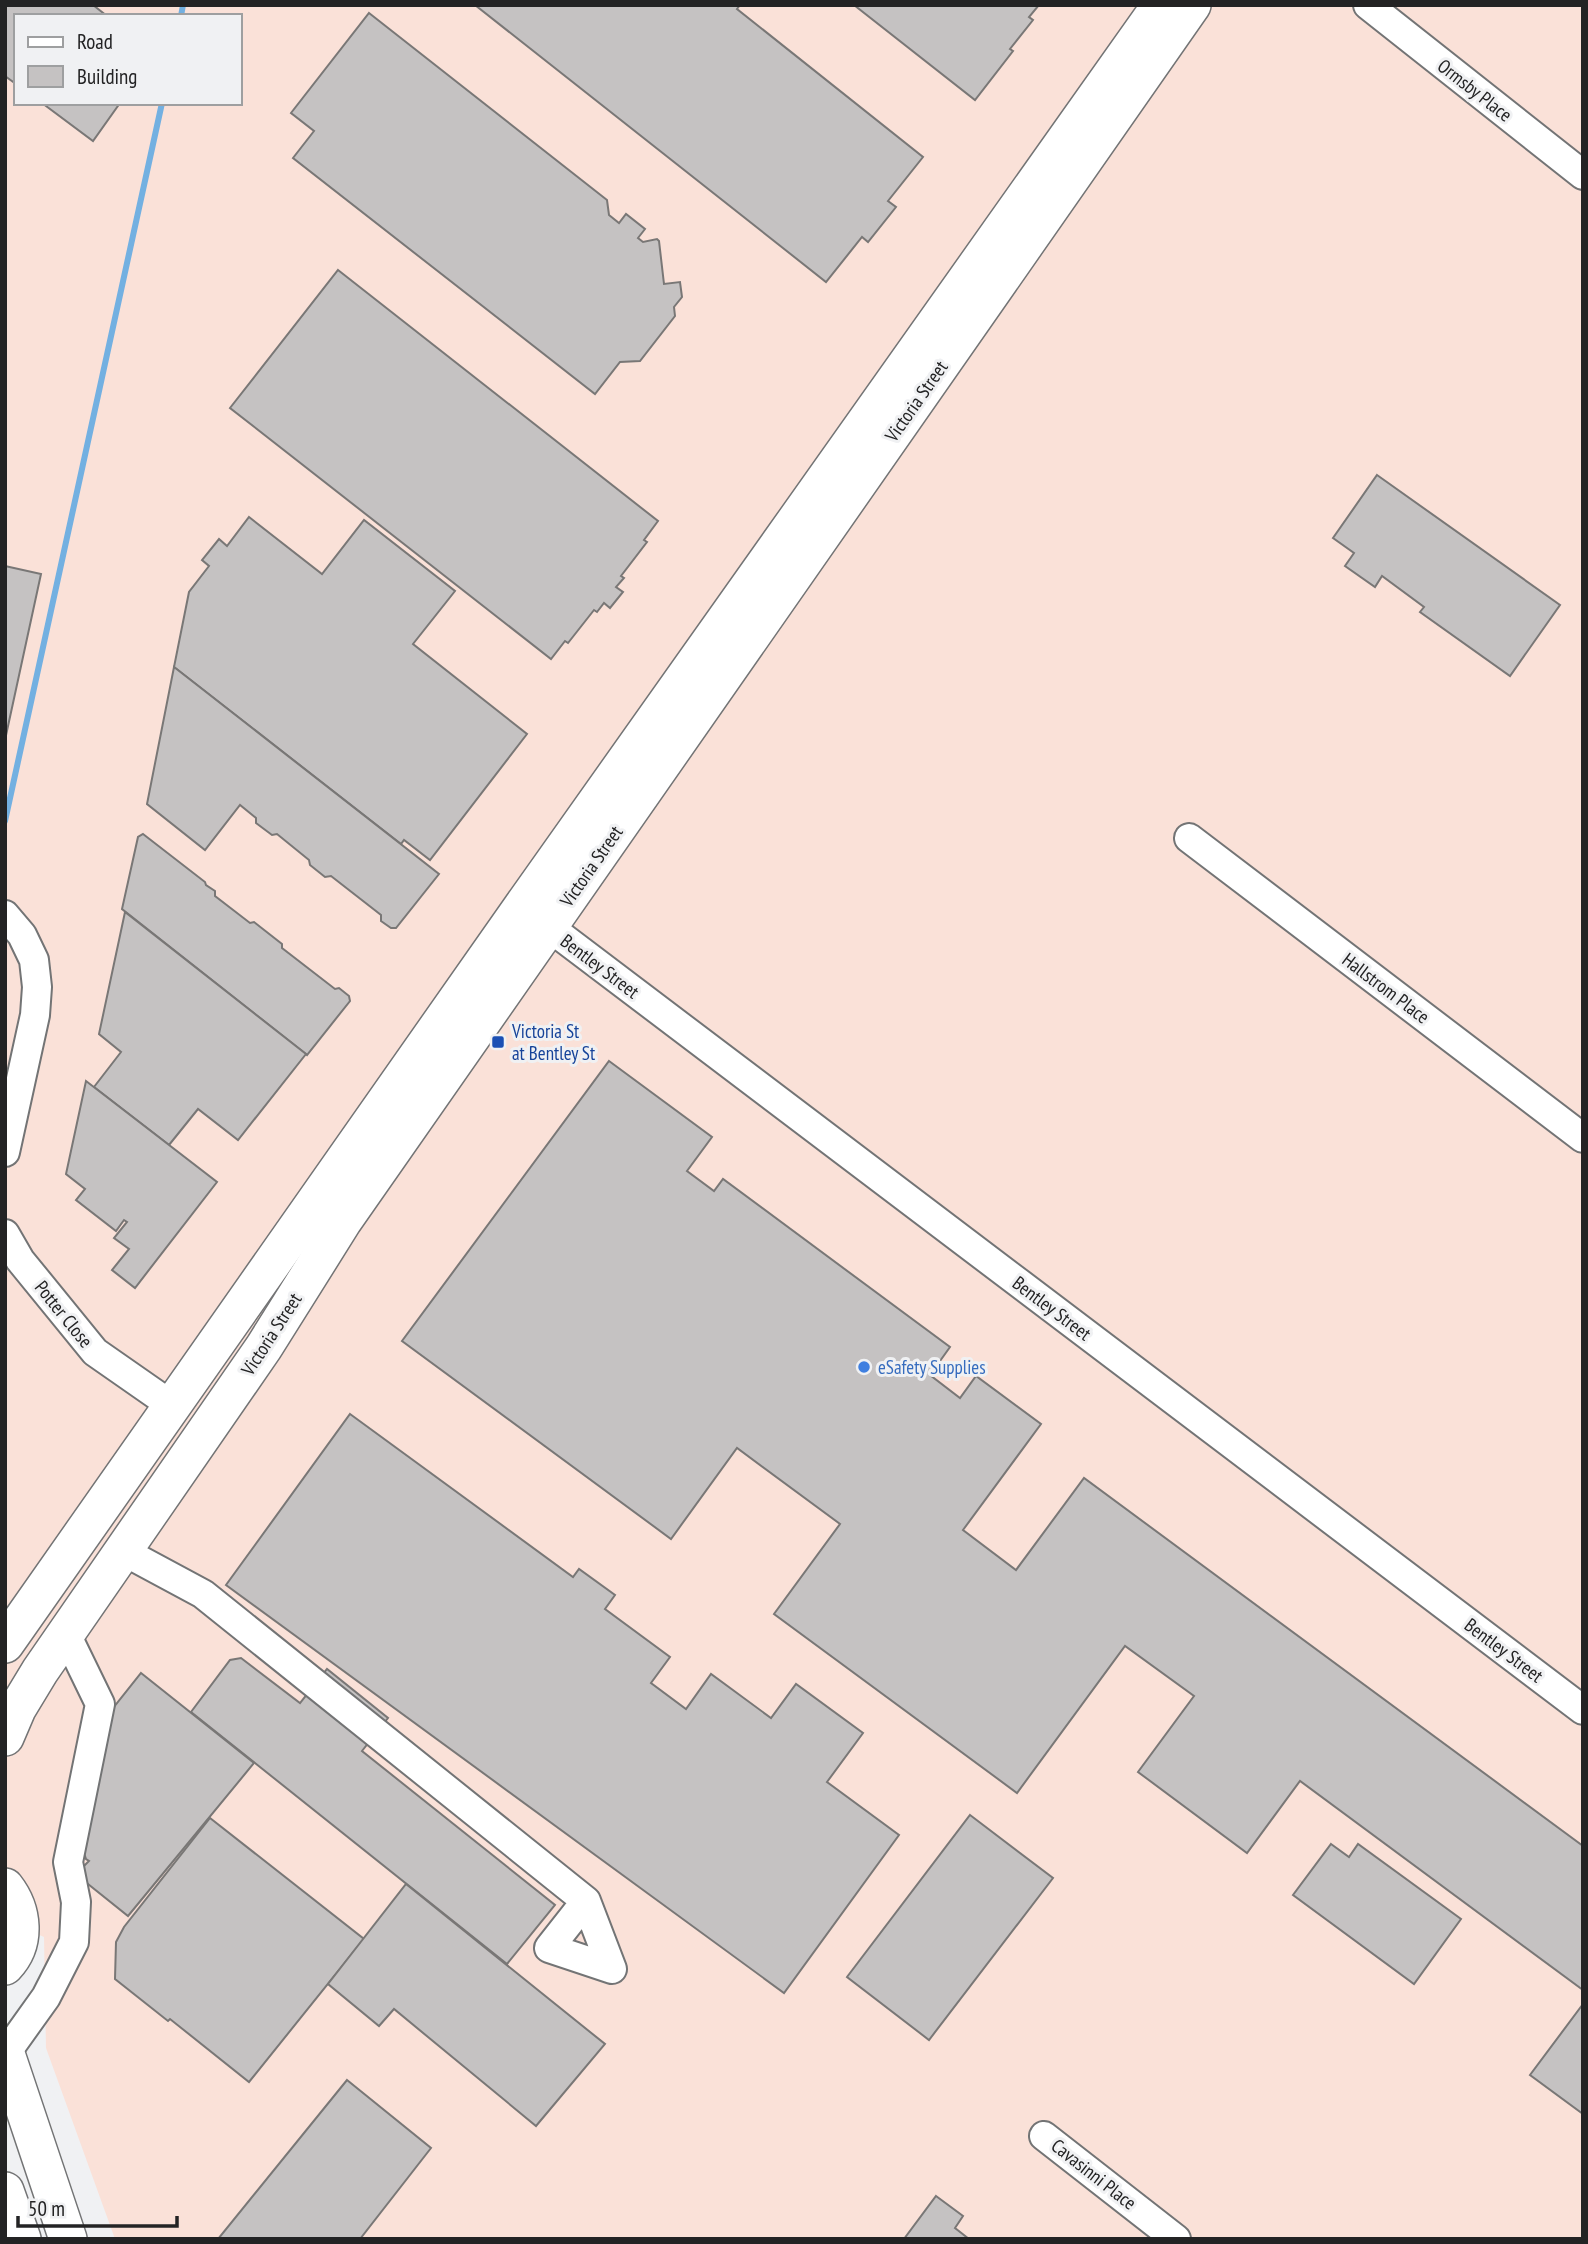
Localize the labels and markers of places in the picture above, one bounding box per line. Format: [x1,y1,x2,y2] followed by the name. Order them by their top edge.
[511,1019,596,1065] place label: Victoria St at Bentley St
[490,1034,506,1050] marker: Victoria St at Bentley St
[878,1355,986,1379] place label: eSafety Supplies
[856,1359,872,1375] marker: eSafety Supplies

